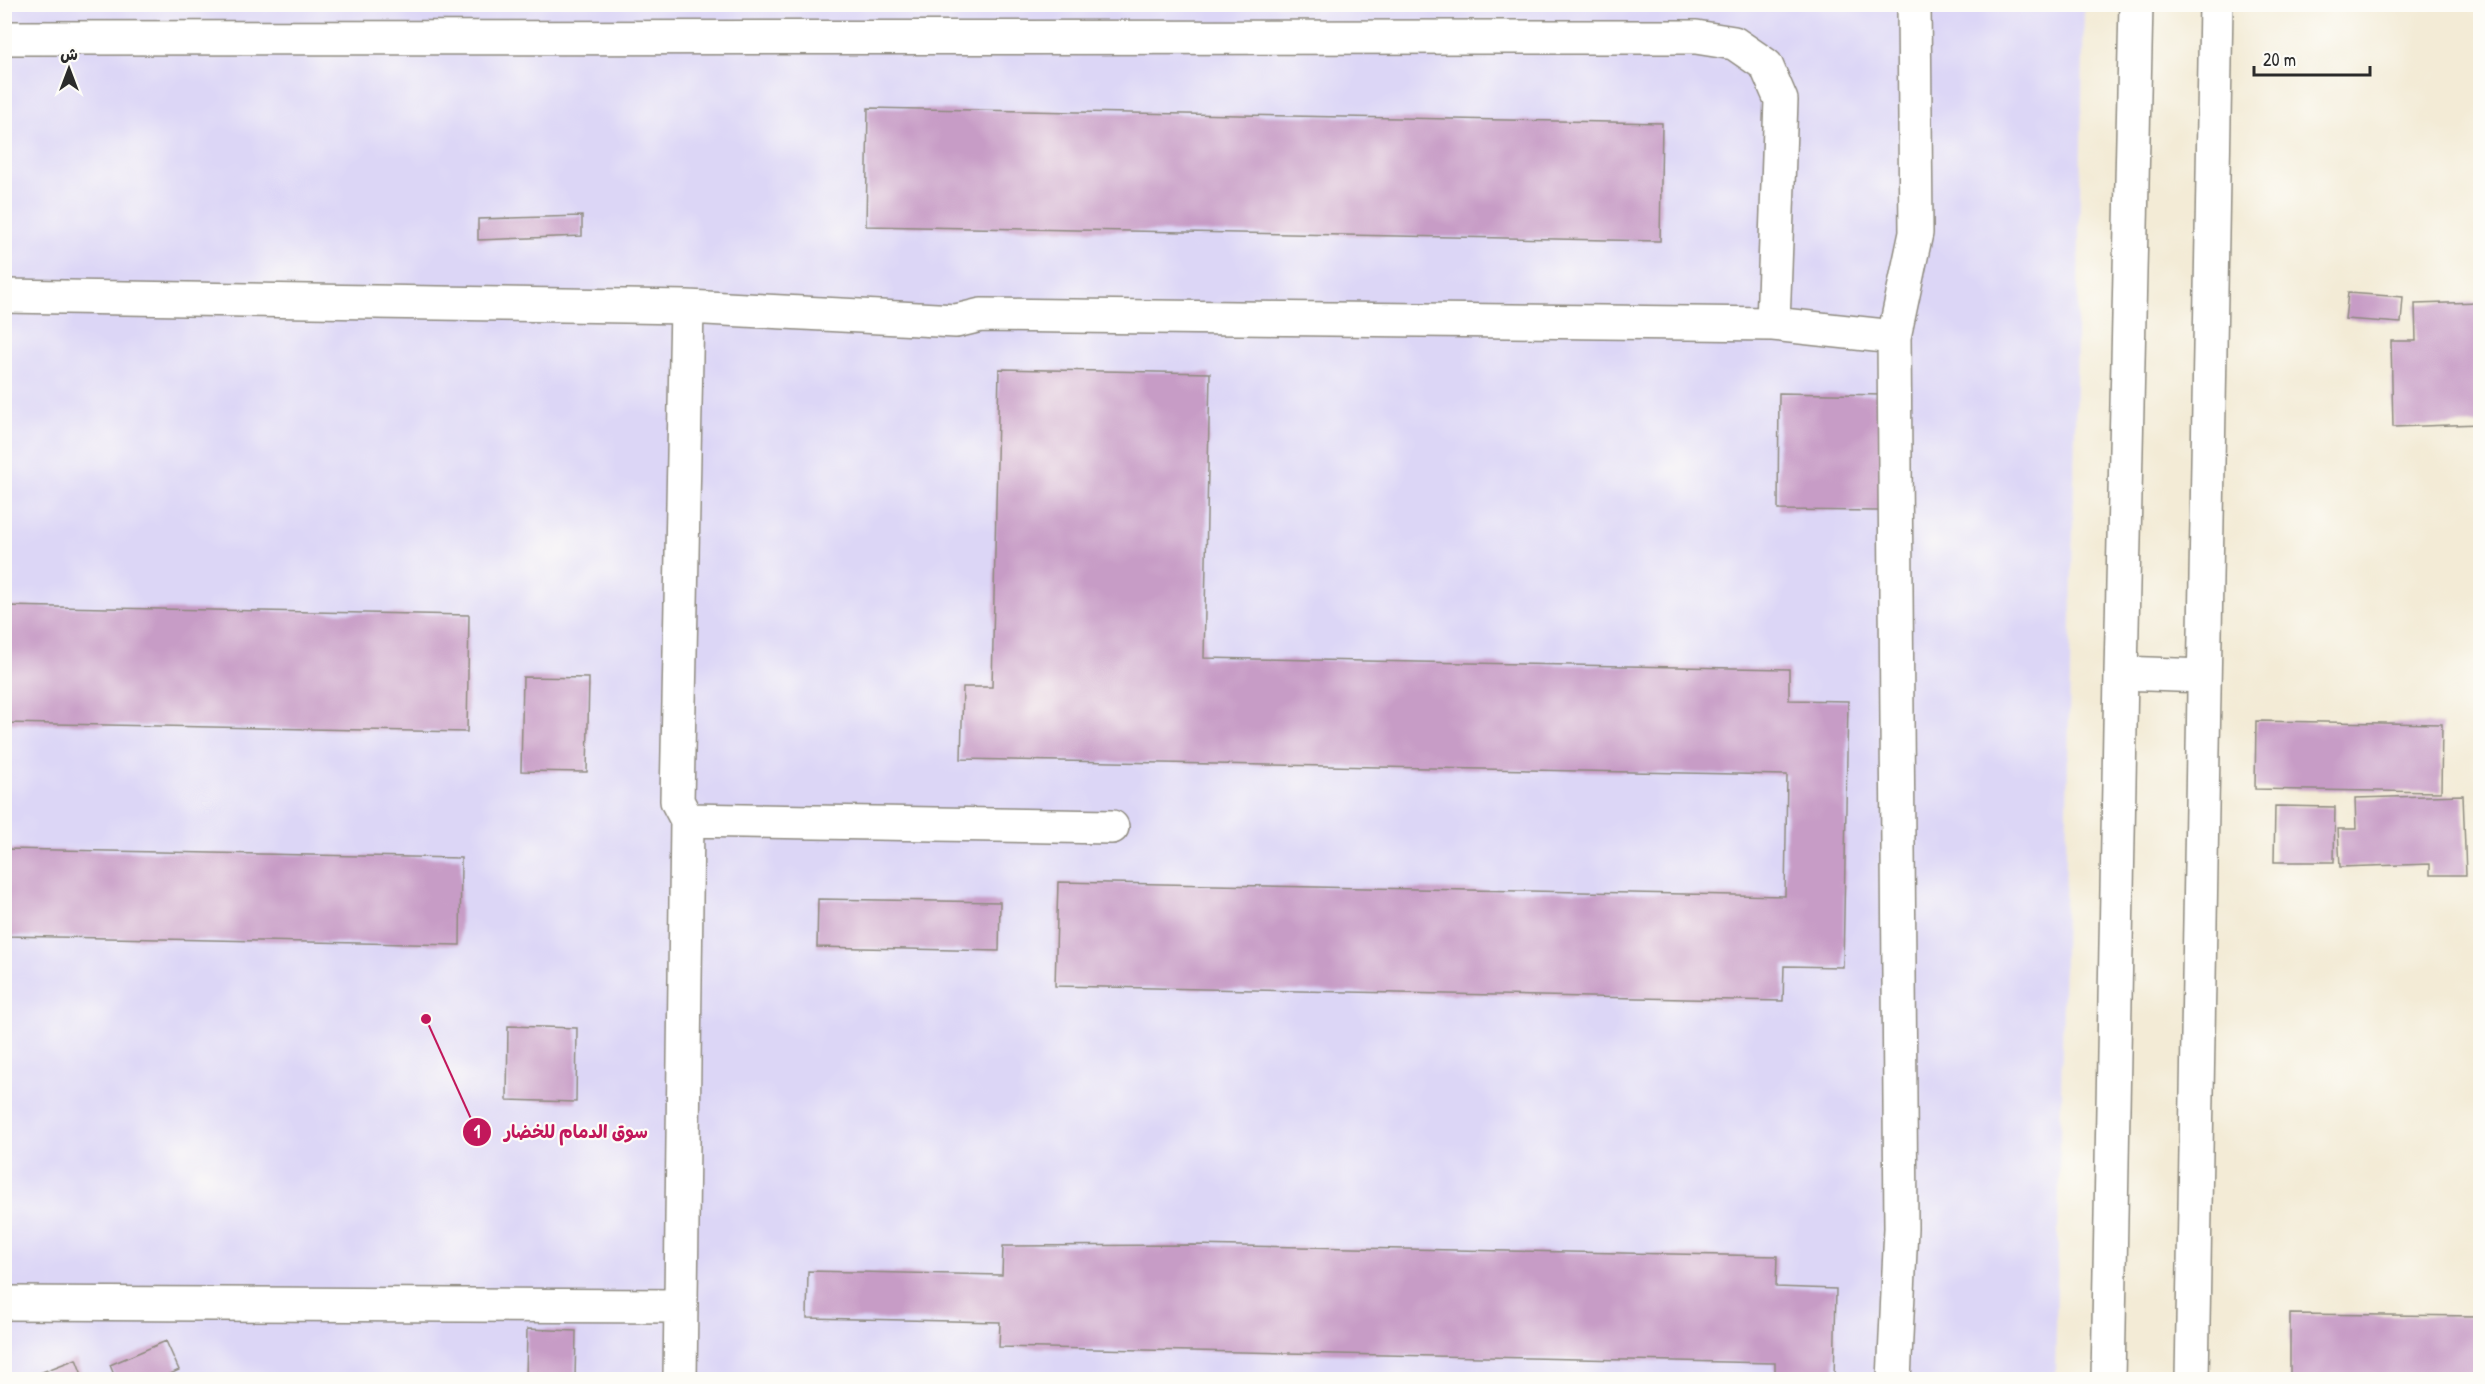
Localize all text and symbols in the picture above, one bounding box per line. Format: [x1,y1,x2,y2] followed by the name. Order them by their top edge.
[39,39,99,99] north arrow
[2254,39,2370,77] scale bar
[60,43,78,65] text: ش
[2263,47,2296,72] text: 20 m
[462,1114,660,1150] callout: سوق الدمام للخضار
[474,1119,481,1144] text: 1
[502,1119,648,1146] text: سوق الدمام للخضار

